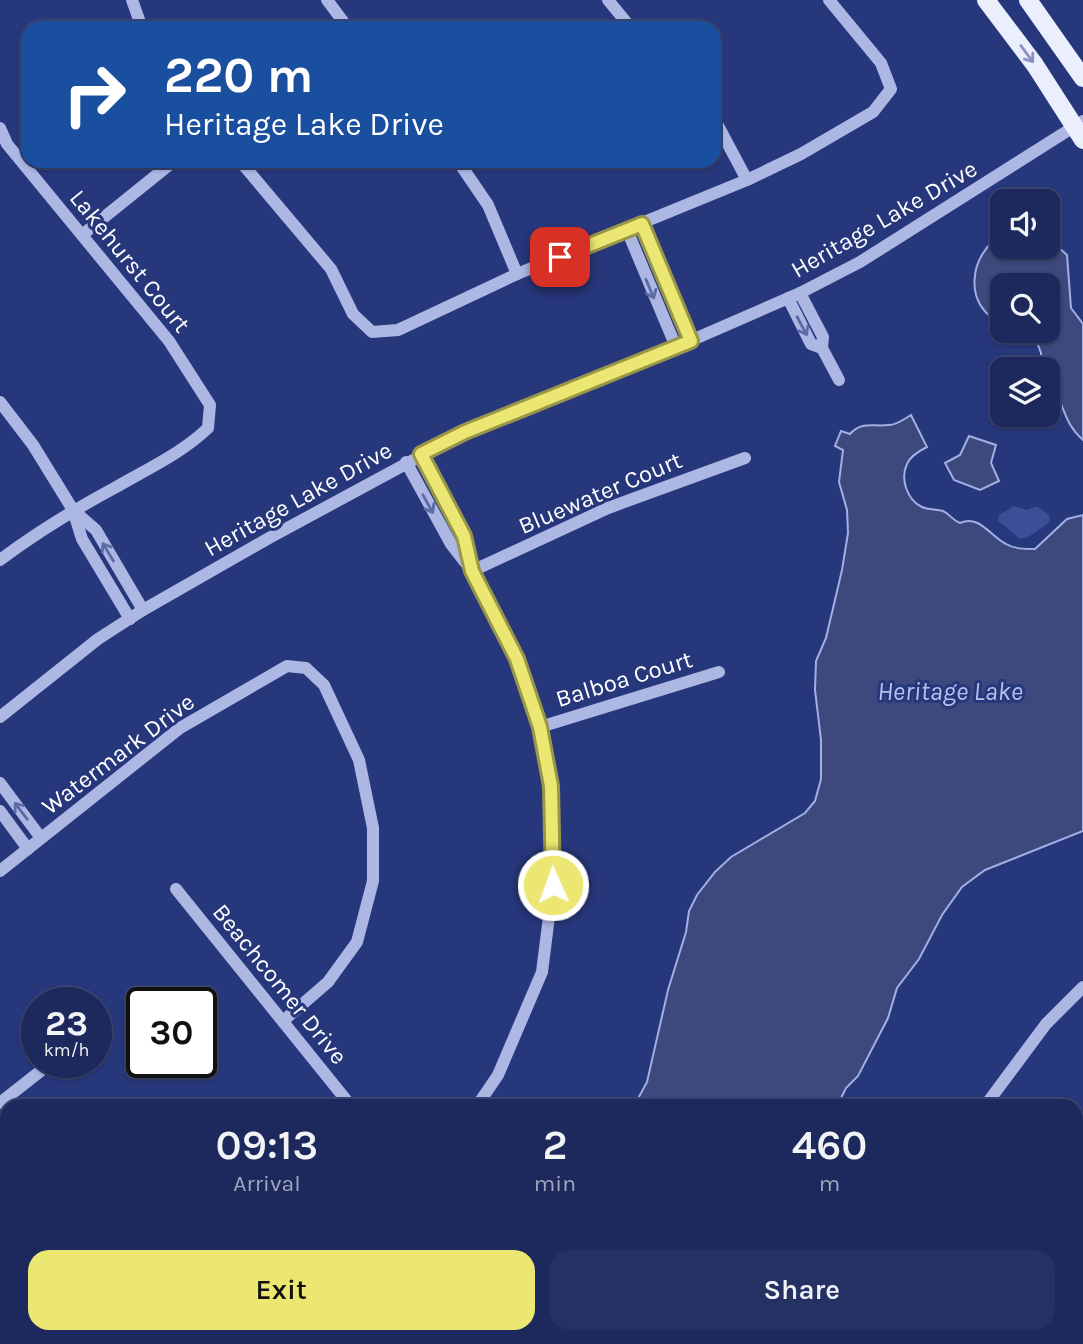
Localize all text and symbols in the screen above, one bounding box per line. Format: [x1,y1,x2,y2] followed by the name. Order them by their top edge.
[1019,45,1034,64] one-way arrow
[164,47,313,104] text: 220 m
[49,49,140,140] icon: right
[164,106,444,143] text: Heritage Lake Drive
[786,154,982,284] street label: Heritage Lake Drive
[64,184,196,338] street label: Lakehurst Court
[990,189,1060,427] map controls
[990,189,1060,259] button: sound
[530,227,590,287] pin
[541,238,579,276] icon: arrive
[990,273,1060,343] button: search
[644,278,657,300] one-way arrow
[796,315,809,336] one-way arrow
[990,357,1060,427] button: layers
[199,436,397,562] street label: Heritage Lake Drive
[514,446,686,540] street label: Bluewater Court
[421,493,435,513] one-way arrow
[101,542,115,562] one-way arrow
[552,645,696,713] street label: Balboa Court
[877,676,1023,707] water label: Heritage Lake
[36,688,200,820] street label: Watermark Drive
[13,802,28,820] one-way arrow
[516,848,590,922] position arrow
[207,898,353,1070] street label: Beachcomer Drive
[126,987,217,1078] speed limit sign: 30
[45,1003,88,1044] text: 23
[44,1039,89,1061] text: km/h
[216,1120,318,1170] text: 09:13
[542,1120,568,1170] text: 2
[792,1120,867,1170] text: 460
[233,1170,301,1197] text: Arrival
[534,1170,576,1197] text: min
[819,1170,840,1197] text: m
[28,1250,535,1330] button: Exit
[549,1250,1055,1330] button: Share

